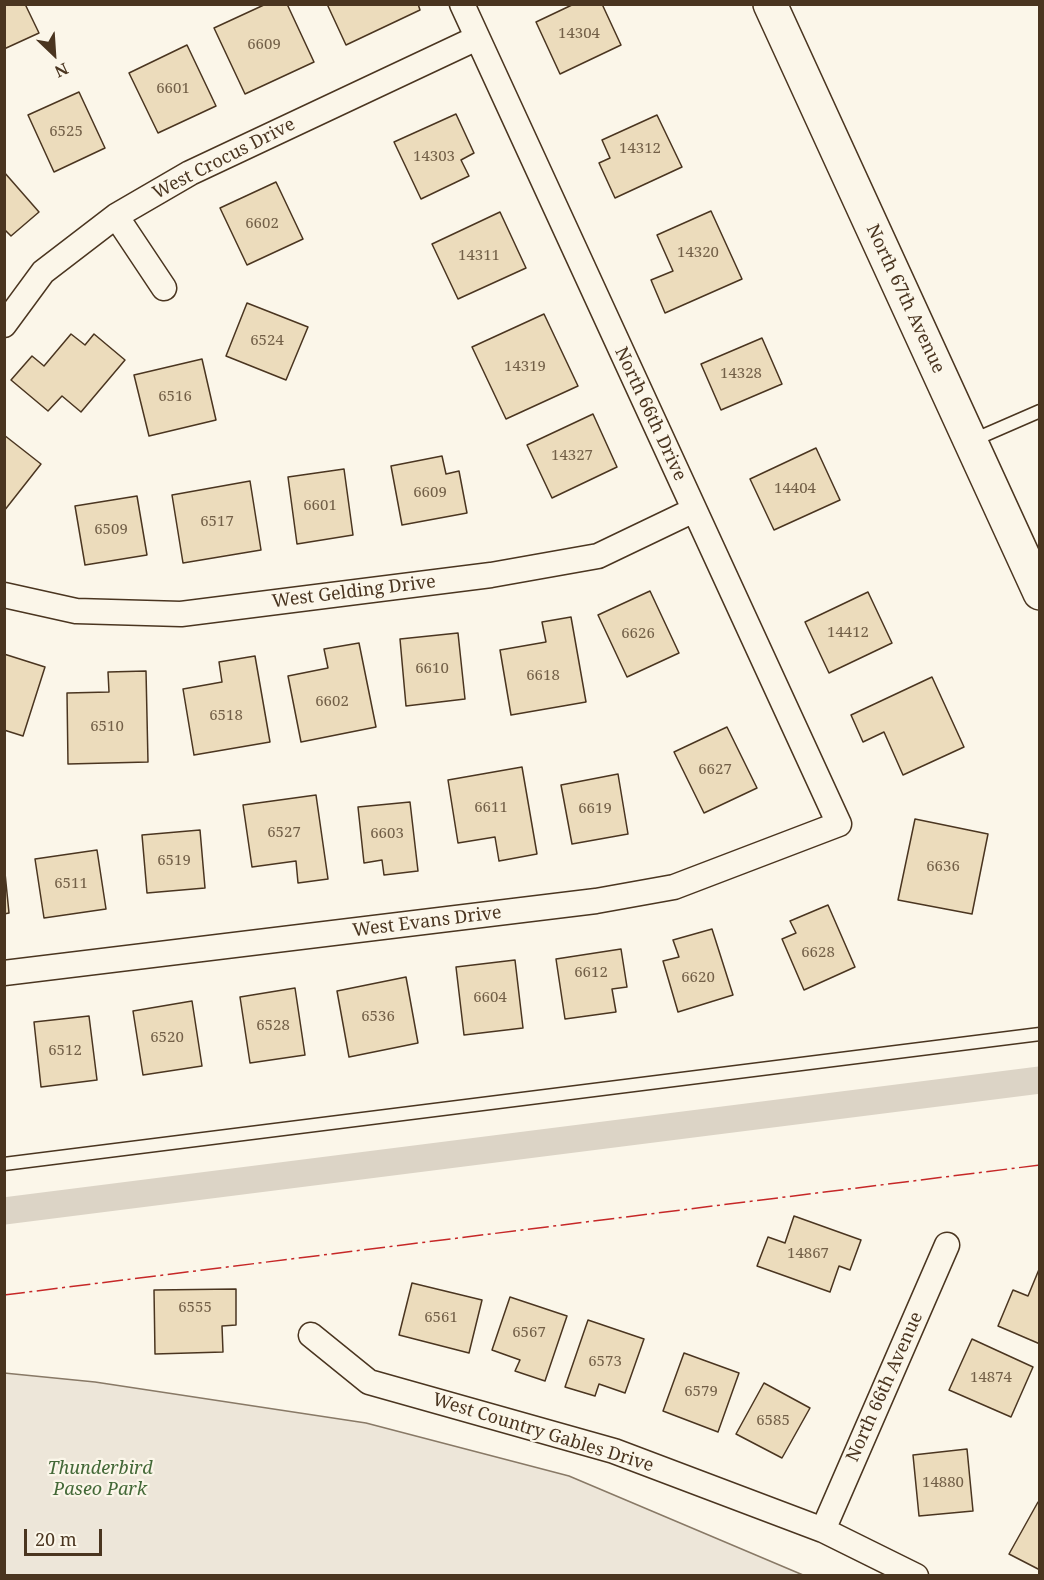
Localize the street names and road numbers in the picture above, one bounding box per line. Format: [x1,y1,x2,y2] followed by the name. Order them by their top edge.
[149,114,299,204] street label: West Crocus Drive
[861,221,949,377] street label: North 67th Avenue
[610,344,690,484] street label: North 66th Drive
[271,571,437,613] street label: West Gelding Drive
[351,902,503,942] street label: West Evans Drive
[842,1309,928,1465] street label: North 66th Avenue
[430,1389,656,1477] street label: West Country Gables Drive

